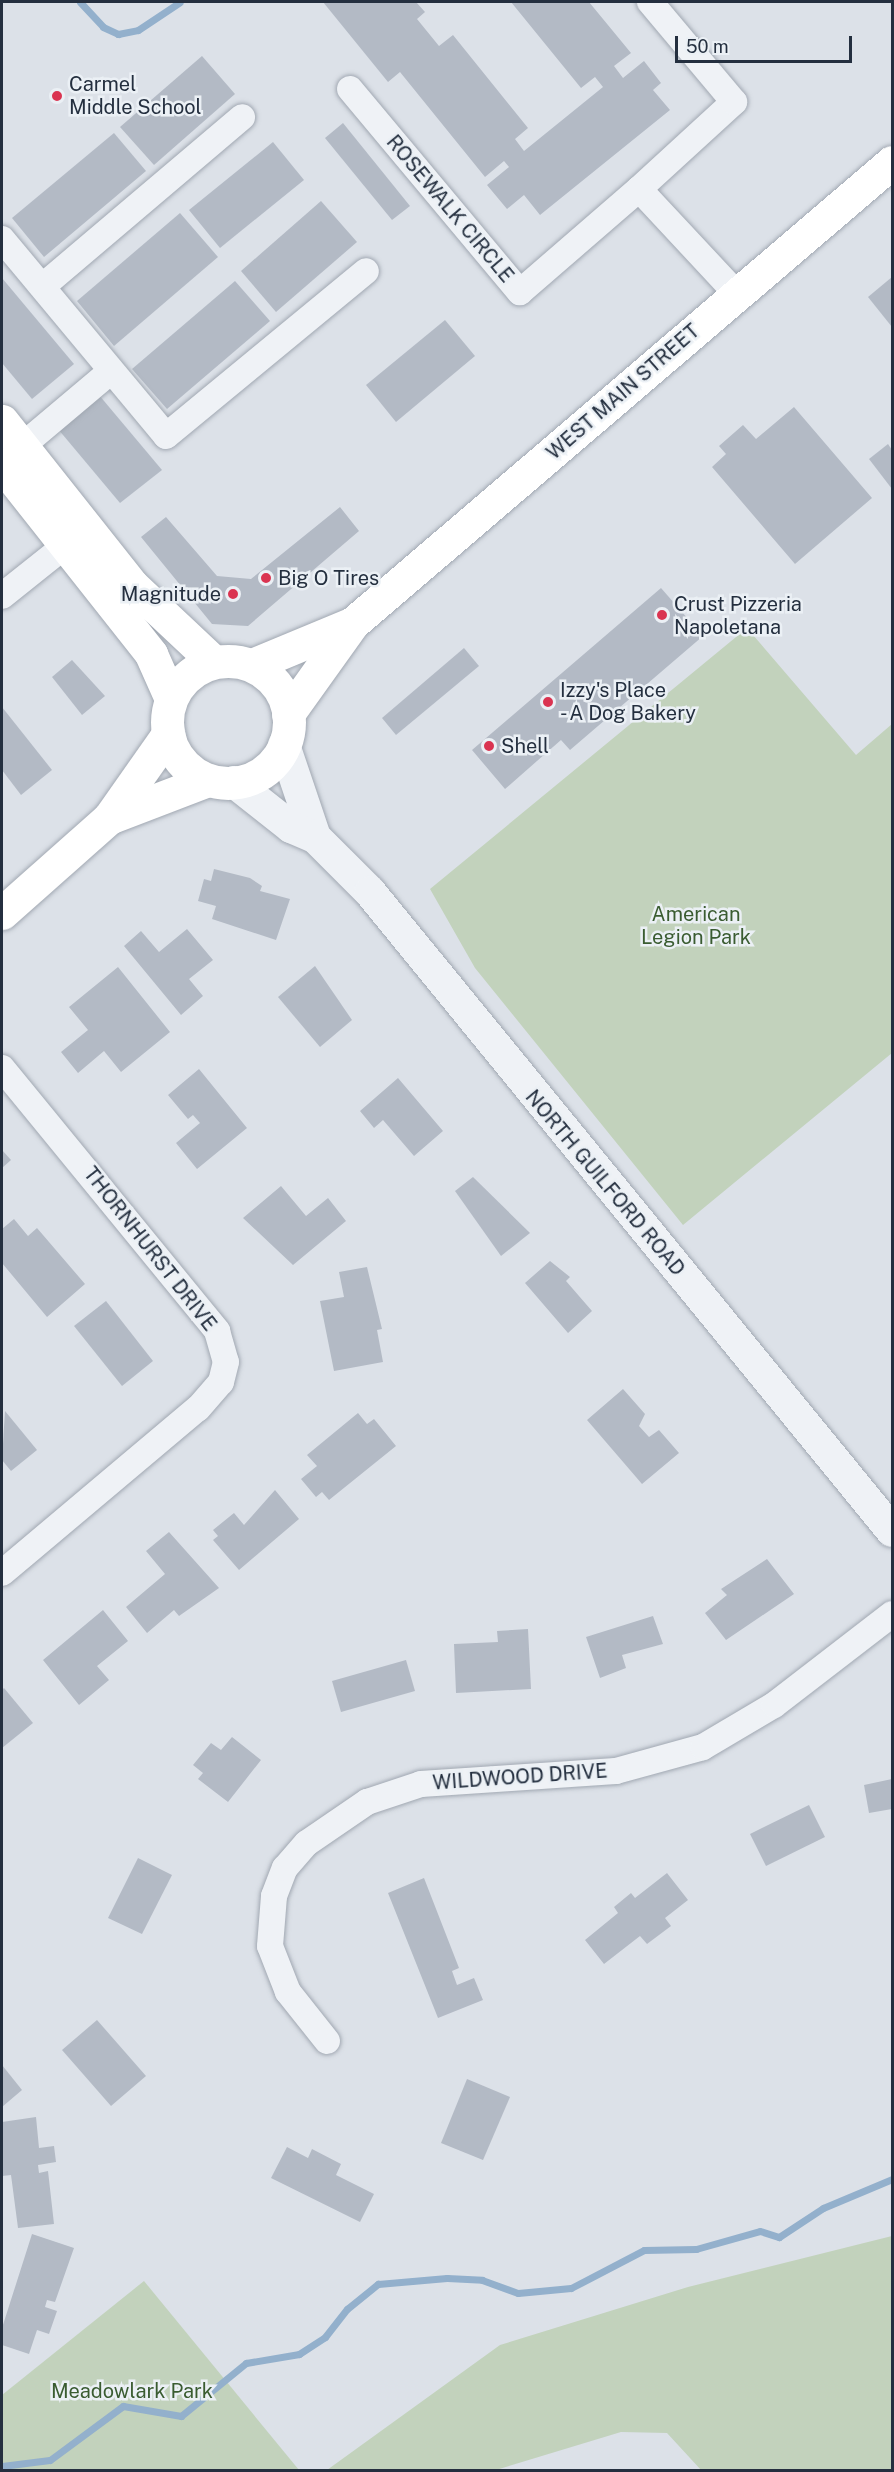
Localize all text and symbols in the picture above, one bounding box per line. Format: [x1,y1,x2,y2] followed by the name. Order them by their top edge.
[678,24,855,62] scale bar
[686,36,729,57] text: 50 m
[69,72,202,119] place label: Carmel Middle School
[50,89,64,103] marker: Carmel Middle School
[381,130,519,288] street label: ROSEWALK CIRCLE
[542,319,704,465] street label: WEST MAIN STREET
[278,566,379,590] place label: Big O Tires
[259,571,273,585] marker: Big O Tires
[121,582,221,606] place label: Magnitude
[226,587,240,601] marker: Magnitude
[674,592,802,639] place label: Crust Pizzeria Napoletana
[655,608,669,622] marker: Crust Pizzeria Napoletana
[560,678,699,725] place label: Izzy's Place - A Dog Bakery
[541,695,555,709] marker: Izzy's Place - A Dog Bakery
[501,734,549,758] place label: Shell
[482,739,496,753] marker: Shell
[641,902,751,949] park label: American Legion Park
[520,1085,690,1281] street label: NORTH GUILFORD ROAD
[78,1162,222,1336] street label: THORNHURST DRIVE
[432,1759,608,1795] street label: WILDWOOD DRIVE
[51,2379,213,2403] park label: Meadowlark Park

